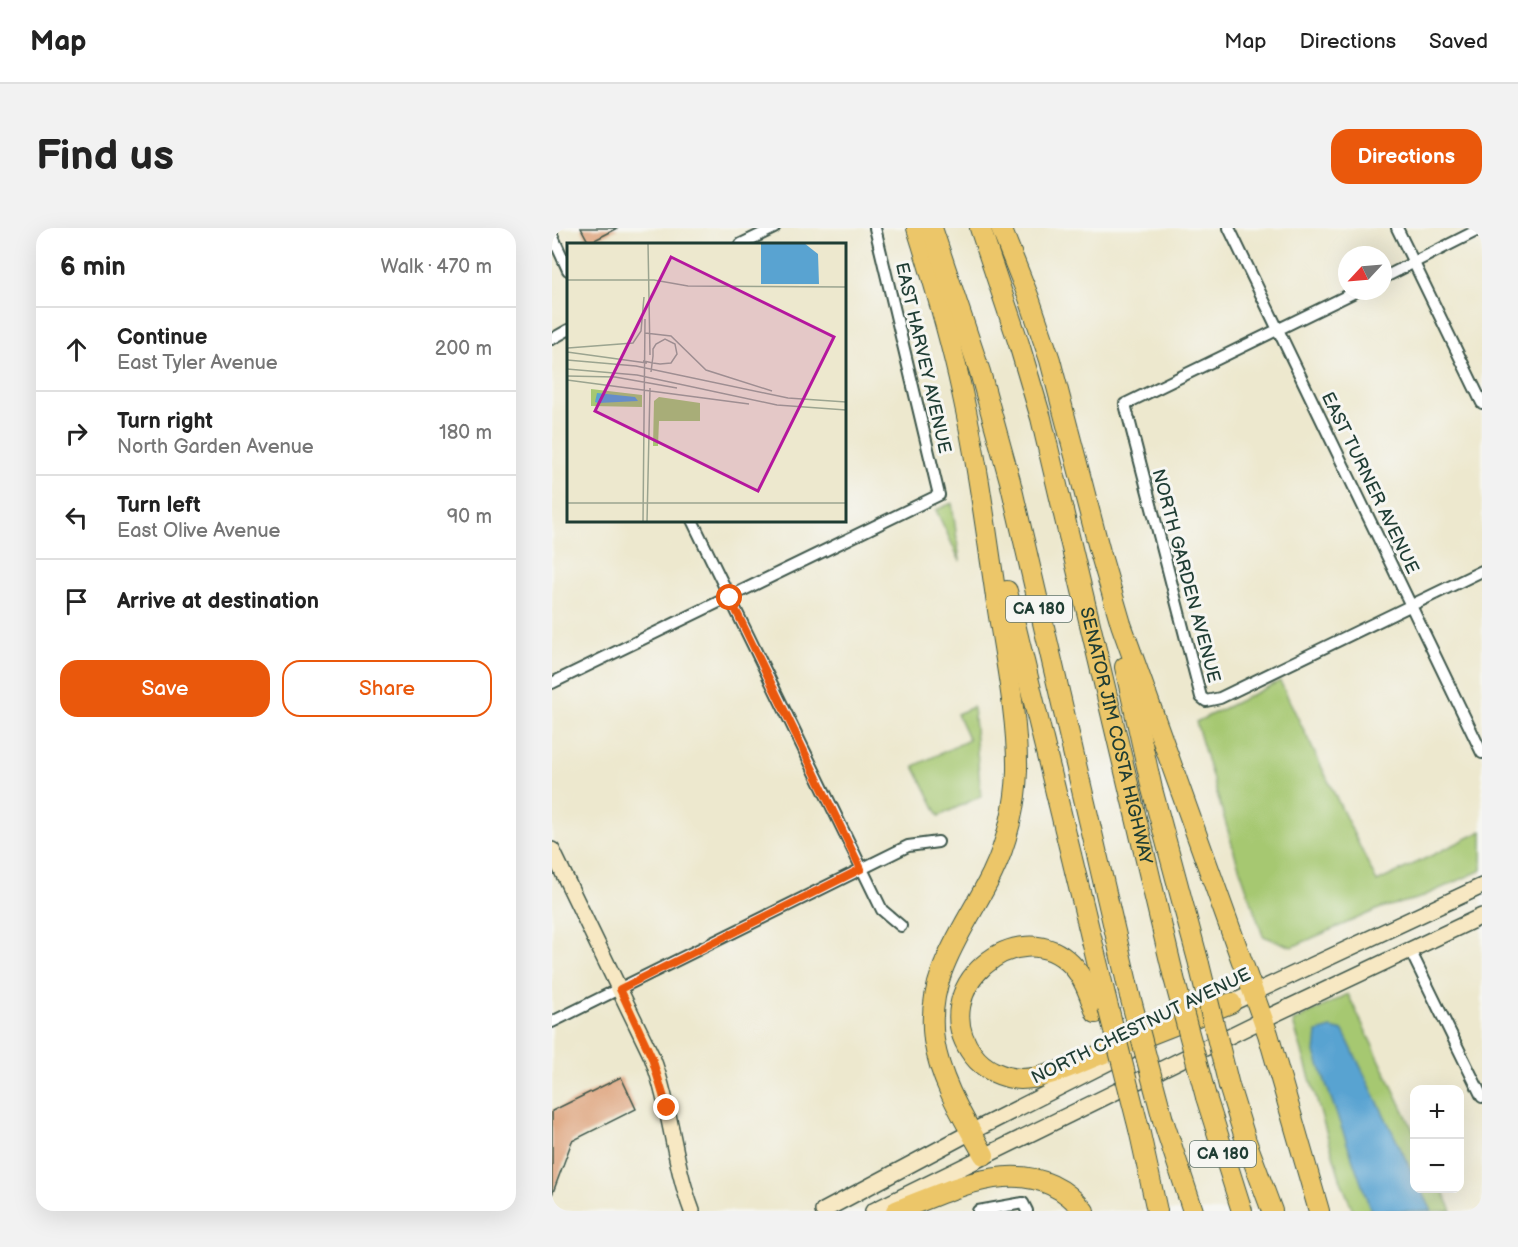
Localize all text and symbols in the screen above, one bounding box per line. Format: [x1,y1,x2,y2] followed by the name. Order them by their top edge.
[30,25,86,58] text: Map
[1224,29,1267,54] text: Map
[1300,29,1396,54] text: Directions
[1429,29,1488,54] text: Saved
[1331,129,1482,184] button: Directions
[36,131,174,182] text: Find us
[567,243,846,522] inset map
[1338,246,1392,300] north arrow
[60,252,126,283] text: 6 min
[381,255,492,279] text: Walk · 470 m
[891,261,955,456] street label: EAST HARVEY AVENUE
[117,324,207,351] text: Continue
[60,333,93,366] icon: ahead
[435,337,492,361] text: 200 m
[117,351,278,375] text: East Tyler Avenue
[1317,389,1423,577] street label: EAST TURNER AVENUE
[117,408,213,435] text: Turn right
[60,417,93,450] icon: right
[439,421,492,445] text: 180 m
[117,435,314,459] text: North Garden Avenue
[1147,467,1225,685] street label: NORTH GARDEN AVENUE
[117,492,201,519] text: Turn left
[60,501,93,534] icon: left
[447,505,492,529] text: 90 m
[117,519,280,543] text: East Olive Avenue
[716,584,742,610] route start
[60,585,93,618] icon: arrive
[117,588,319,615] text: Arrive at destination
[1006,596,1072,622] road number: CA 180
[1076,605,1157,867] street label: SENATOR JIM COSTA HIGHWAY
[60,660,270,717] button: Save
[282,660,492,717] button: Share
[1028,964,1254,1088] street label: NORTH CHESTNUT AVENUE
[1410,1085,1464,1193] map controls
[1410,1085,1464,1139] button: +
[653,1094,679,1120] route end
[1410,1139,1464,1193] button: −
[1190,1141,1256,1167] road number: CA 180

